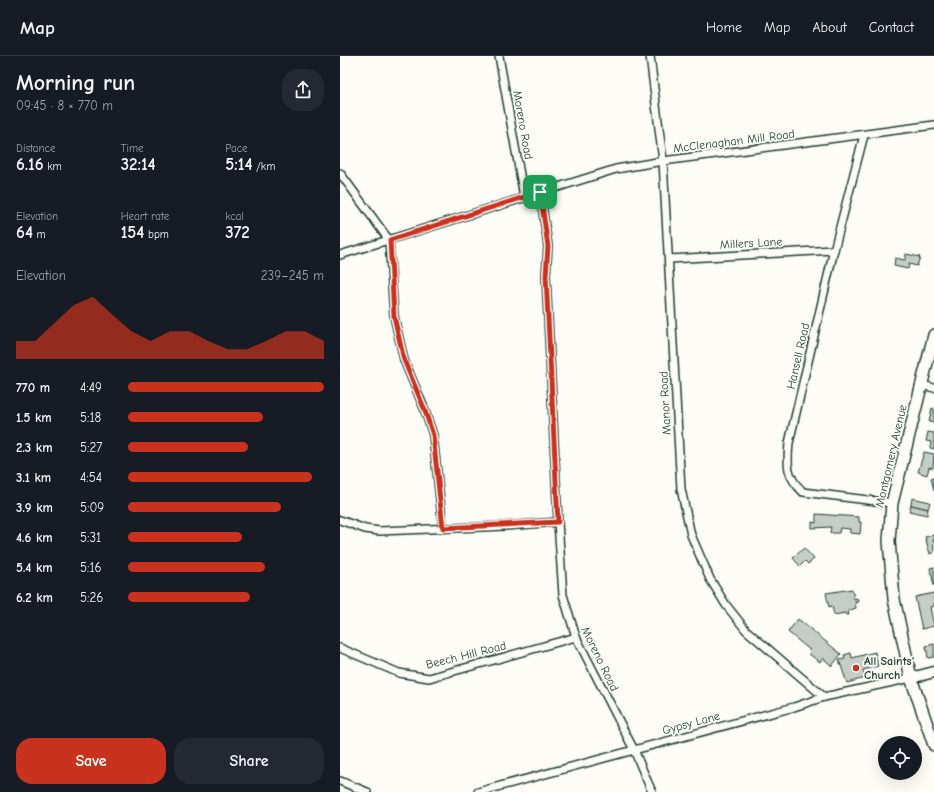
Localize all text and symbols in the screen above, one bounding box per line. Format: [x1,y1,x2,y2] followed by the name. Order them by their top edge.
[20,17,55,39] text: Map
[706,19,742,36] text: Home
[764,19,790,36] text: Map
[812,19,847,36] text: About
[869,19,914,36] text: Contact
[282,69,324,111] button: share
[16,70,135,96] text: Morning run
[510,89,536,161] street label: Moreno Road
[16,98,113,113] text: 09:45 · 8 × 770 m
[672,127,796,155] street label: McClenaghan Mill Road
[16,142,55,155] text: Distance
[121,142,144,155] text: Time
[225,142,248,155] text: Pace
[16,155,44,174] text: 6.16
[121,155,156,174] text: 32:14
[225,155,252,174] text: 5:14
[44,160,62,173] text: km
[252,160,275,173] text: /km
[523,175,557,209] pin
[529,181,551,203] icon: arrive
[16,210,58,223] text: Elevation
[121,210,169,223] text: Heart rate
[225,210,244,223] text: kcal
[16,223,33,242] text: 64
[121,223,144,242] text: 154
[225,223,250,242] text: 372
[33,228,46,241] text: m
[144,228,169,241] text: bpm
[719,234,783,252] street label: Millers Lane
[16,268,66,283] text: Elevation
[261,268,324,283] text: 239–245 m
[784,321,812,391] street label: Hansell Road
[656,371,674,435] street label: Manor Road
[16,380,50,395] text: 770 m
[80,380,102,395] text: 4:49
[872,403,910,509] street label: Montgomery Avenue
[16,410,52,425] text: 1.5 km
[80,410,101,425] text: 5:18
[16,440,53,455] text: 2.3 km
[80,440,102,455] text: 5:27
[16,470,51,485] text: 3.1 km
[80,470,102,485] text: 4:54
[16,500,53,515] text: 3.9 km
[80,500,104,515] text: 5:09
[16,530,53,545] text: 4.6 km
[80,530,101,545] text: 5:31
[16,560,53,575] text: 5.4 km
[80,560,102,575] text: 5:16
[16,590,53,605] text: 6.2 km
[80,590,103,605] text: 5:26
[578,625,622,693] street label: Moreno Road
[424,638,508,672] street label: Beech Hill Road
[864,654,914,682] place label: All Saints' Church
[851,663,861,673] marker: All Saints' Church
[661,709,721,737] street label: Gypsy Lane
[878,736,922,780] map controls
[878,736,922,780] button: locate
[16,738,166,784] button: Save
[174,738,324,784] button: Share

